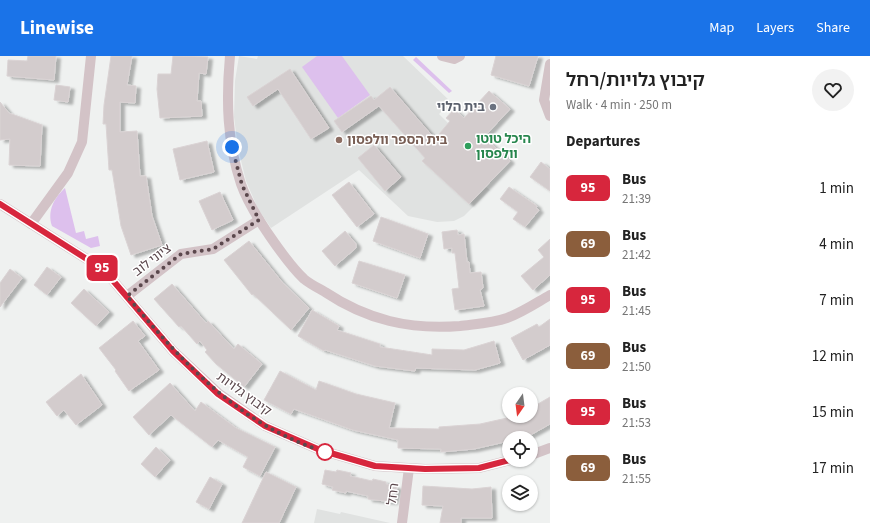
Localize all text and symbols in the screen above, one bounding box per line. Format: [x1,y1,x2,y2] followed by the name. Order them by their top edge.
[20,15,94,42] text: Linewise
[709,18,734,38] text: Map
[756,18,794,38] text: Layers
[816,18,850,38] text: Share
[566,67,705,94] text: קיבוץ גלויות/רחל
[812,69,854,111] button: heart
[566,96,672,114] text: Walk · 4 min · 250 m
[437,98,485,116] place label: בית הלוי
[488,102,498,112] marker: בית הלוי
[476,130,531,163] place label: היכל טוטו וולפסון
[347,131,448,149] place label: בית הספר וולפסון
[566,131,640,152] text: Departures
[334,135,344,145] marker: בית הספר וולפסון
[222,137,242,157] your location
[463,141,473,151] marker: היכל טוטו וולפסון
[622,169,646,190] text: Bus
[581,178,595,198] text: 95
[819,178,854,199] text: 1 min
[622,190,651,208] text: 21:39
[622,225,646,246] text: Bus
[581,234,595,254] text: 69
[819,234,854,255] text: 4 min
[129,240,175,280] street label: ציוני לוב
[622,246,651,264] text: 21:42
[84,255,120,281] line badge: 95
[95,258,109,278] text: 95
[622,281,646,302] text: Bus
[581,290,595,310] text: 95
[819,290,854,311] text: 7 min
[622,302,651,320] text: 21:45
[622,337,646,358] text: Bus
[581,346,595,366] text: 69
[812,346,854,367] text: 12 min
[622,358,651,376] text: 21:50
[213,368,275,420] street label: קיבוץ גלויות
[502,387,538,423] north arrow
[502,387,538,511] map controls
[622,393,646,414] text: Bus
[581,402,595,422] text: 95
[812,402,854,423] text: 15 min
[622,414,651,432] text: 21:53
[502,431,538,467] button: locate
[316,443,334,461] unlabelled marker
[622,449,646,470] text: Bus
[581,458,595,478] text: 69
[812,458,854,479] text: 17 min
[622,470,651,488] text: 21:55
[502,475,538,511] button: layers
[383,482,403,506] street label: רחל

